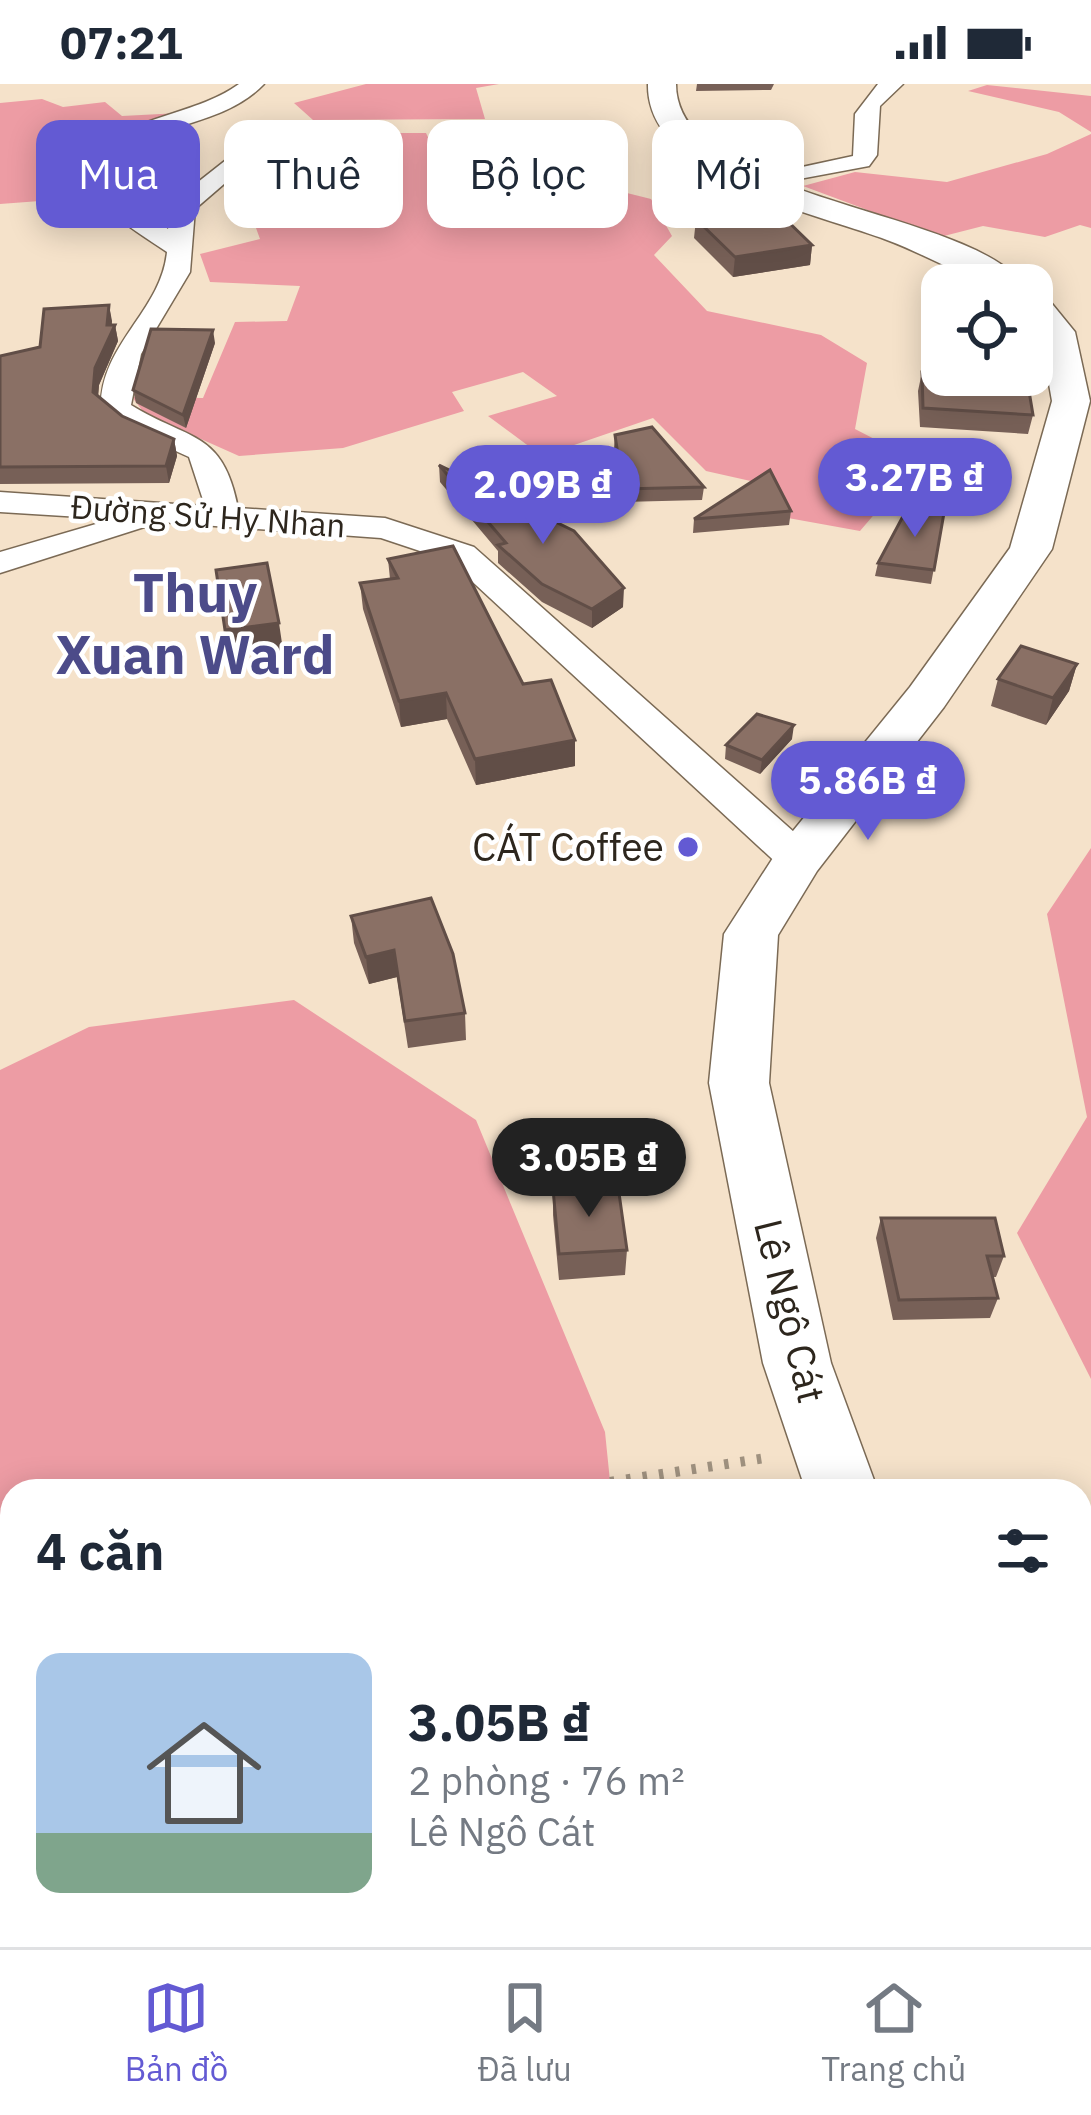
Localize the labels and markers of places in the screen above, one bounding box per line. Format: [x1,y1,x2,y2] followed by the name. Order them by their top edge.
[804,438,1026,540] pin: 3.27B ₫
[432,445,654,547] pin: 2.09B ₫
[757,741,979,843] pin: 5.86B ₫
[472,821,664,872] place label: CÁT Coffee
[675,834,701,860] marker: CÁT Coffee
[478,1118,700,1220] pin: 3.05B ₫

